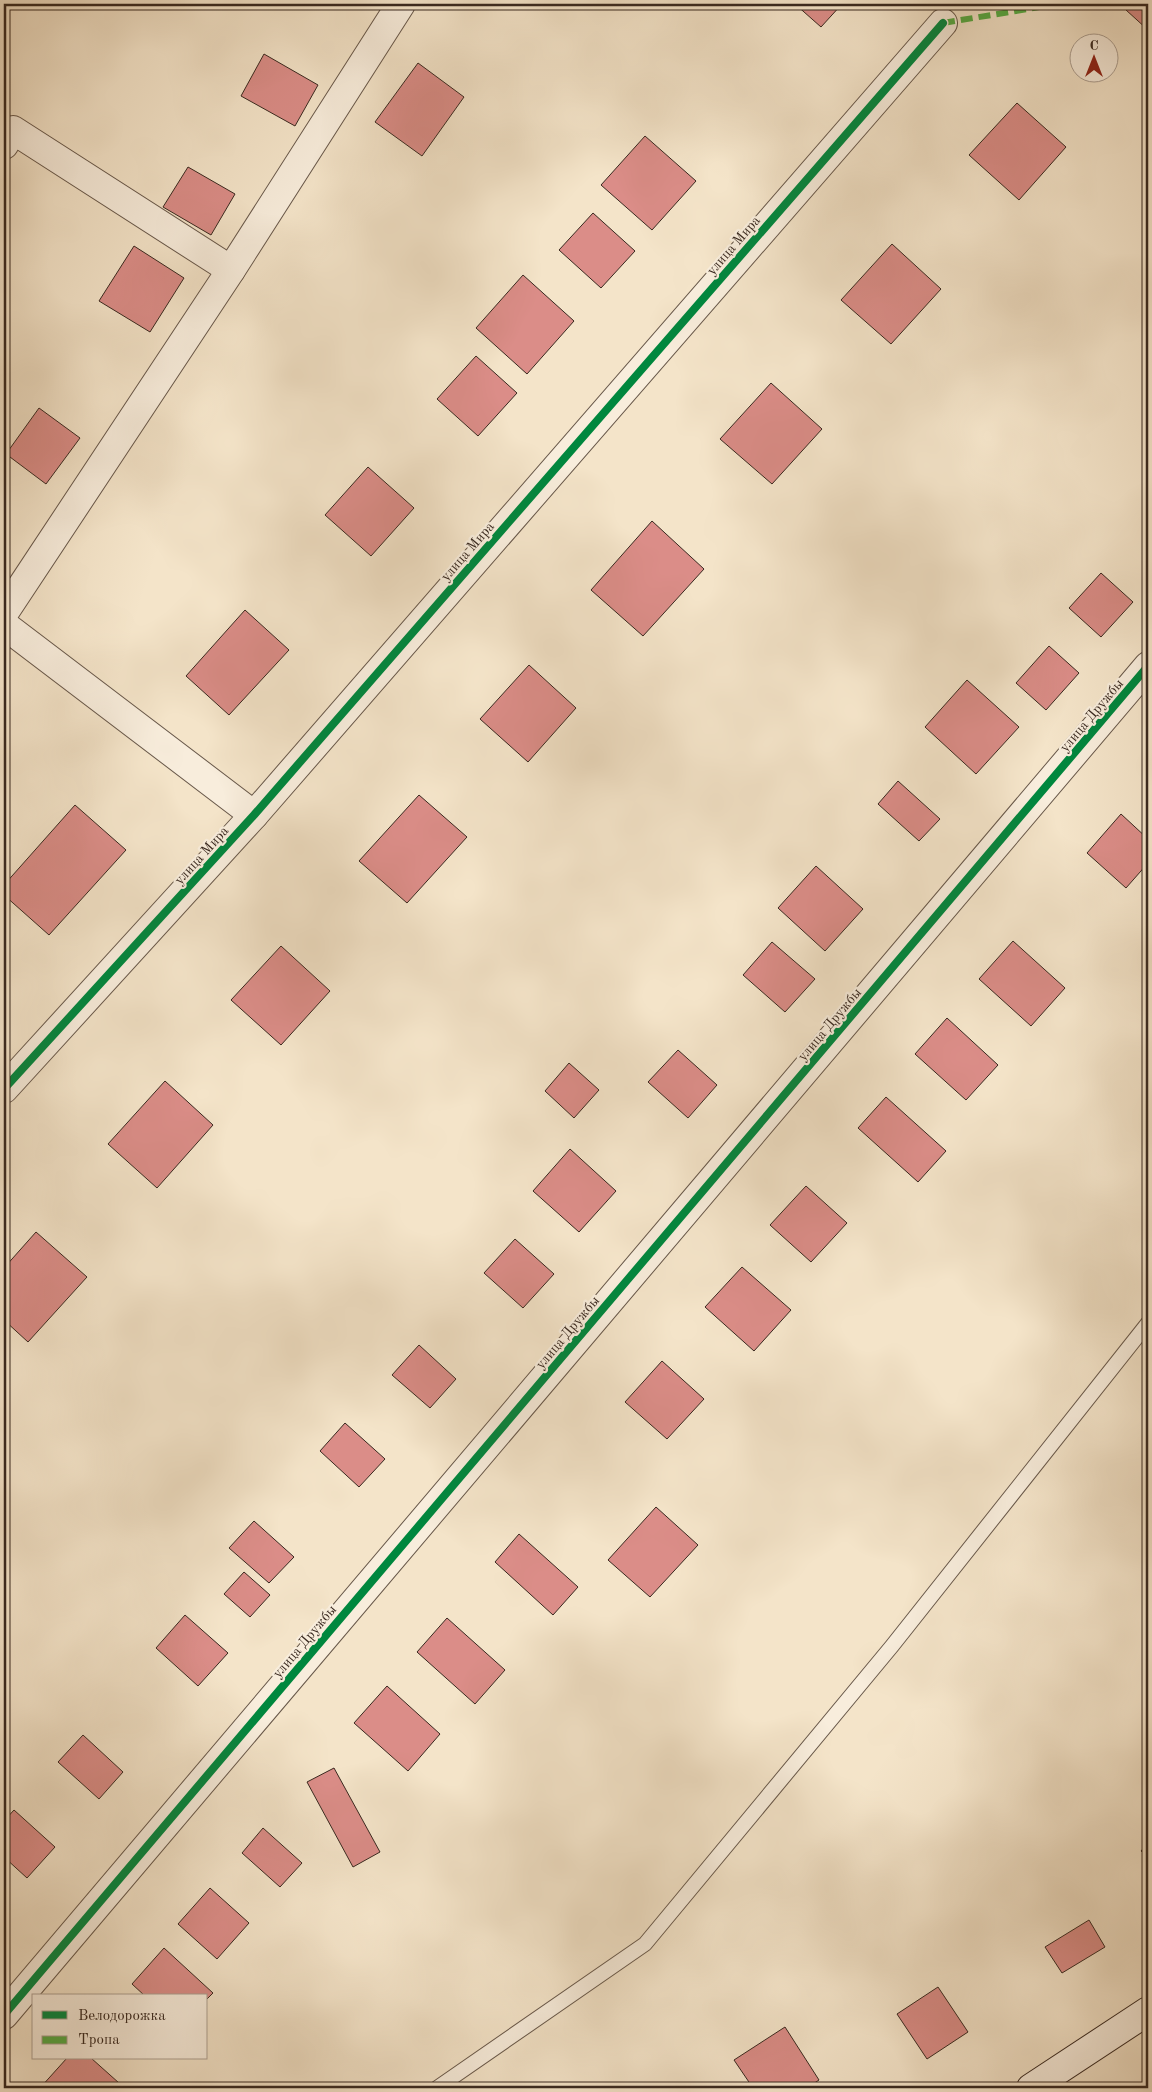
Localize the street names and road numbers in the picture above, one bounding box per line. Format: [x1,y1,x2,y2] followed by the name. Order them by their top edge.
[704,213,763,278] street label: улица Мира
[438,519,497,584] street label: улица Мира
[1057,677,1126,755] street label: улица Дружбы
[172,824,231,888] street label: улица Мира
[795,986,864,1064] street label: улица Дружбы
[533,1294,602,1372] street label: улица Дружбы
[270,1603,339,1681] street label: улица Дружбы

